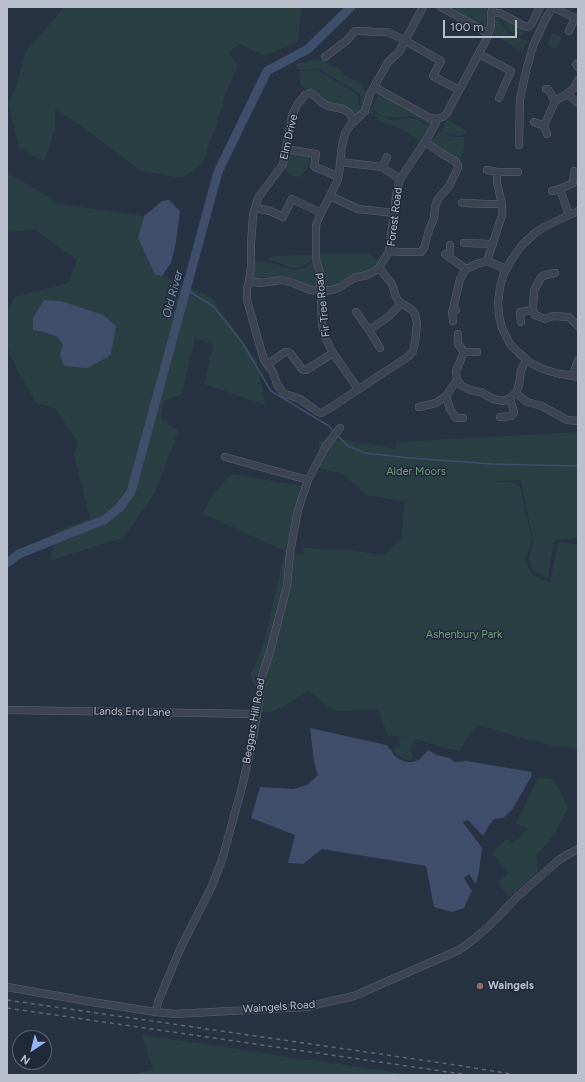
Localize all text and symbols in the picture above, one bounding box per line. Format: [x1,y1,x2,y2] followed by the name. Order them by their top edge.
[445,12,519,38] scale bar
[450,20,484,34] text: 100 m
[277,113,301,161] street label: Elm Drive
[385,187,405,247] street label: Forest Road
[160,268,186,320] water label: Old River
[313,272,333,338] street label: Fir Tree Road
[386,465,446,479] park label: Alder Moors
[426,628,502,642] park label: Ashenbury Park
[240,677,268,765] street label: Beggars Hill Road
[93,705,171,719] street label: Lands End Lane
[488,979,534,993] place label: Waingels
[475,981,485,991] marker: Waingels
[242,998,316,1016] street label: Waingels Road
[12,1030,52,1070] north arrow
[18,1052,33,1067] text: N

